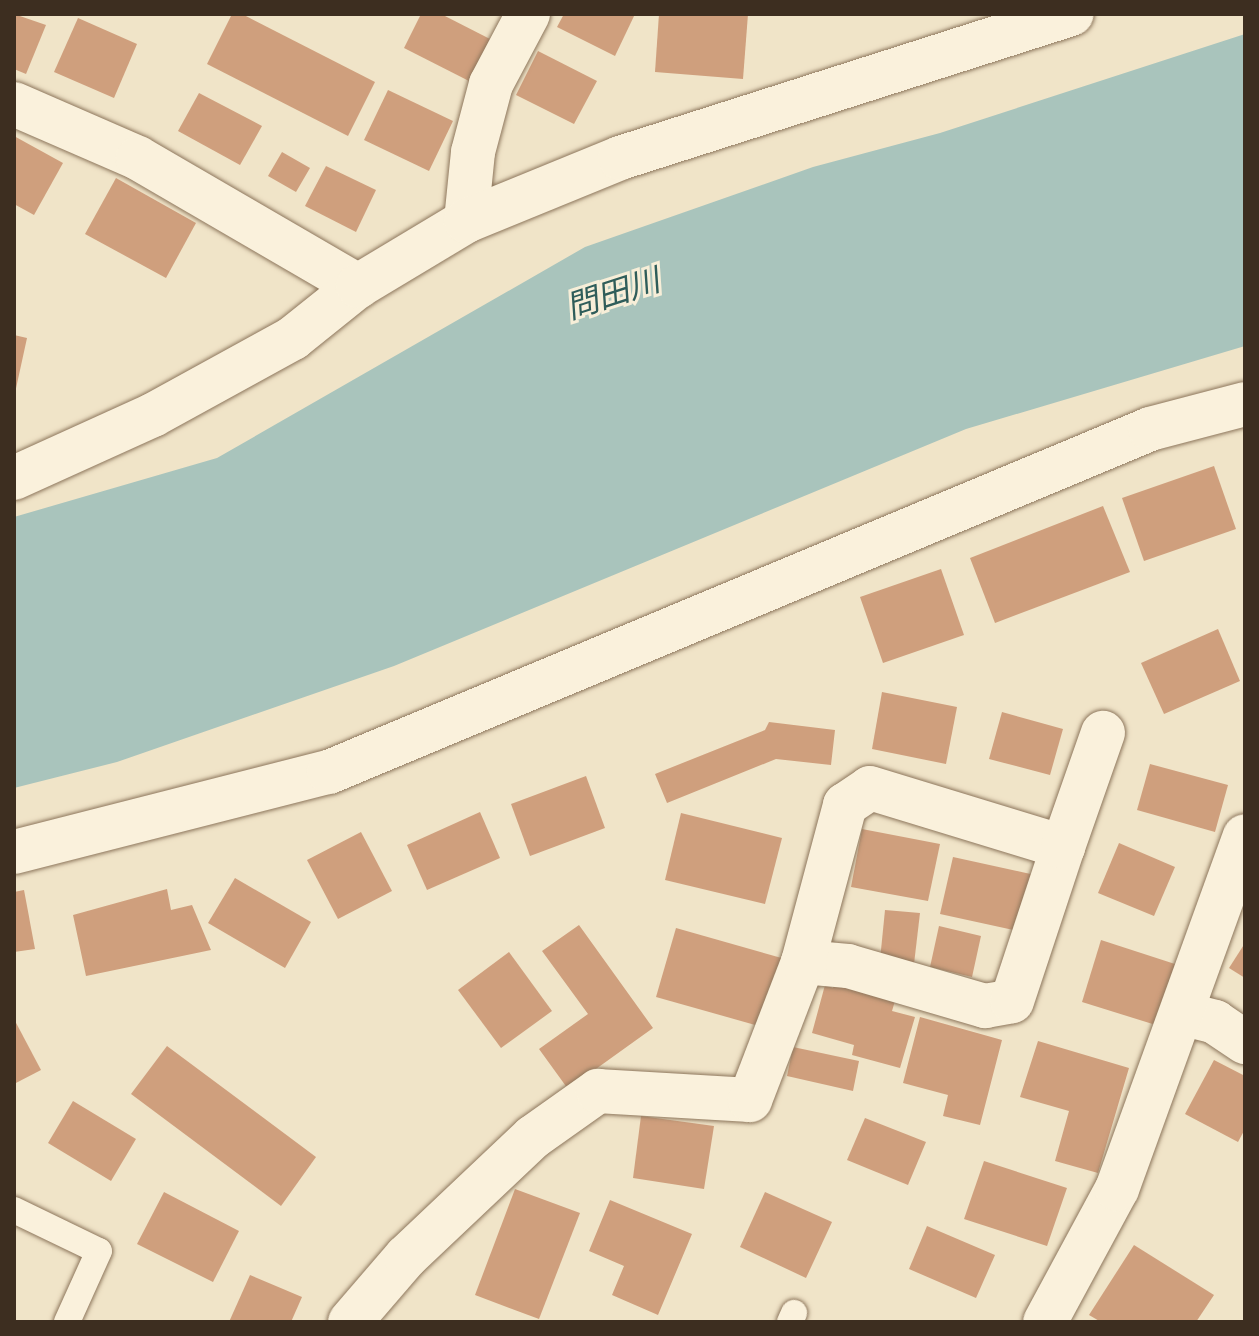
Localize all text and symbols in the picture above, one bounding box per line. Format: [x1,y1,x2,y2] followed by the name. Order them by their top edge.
[561,261,665,327] water label: 問田川

